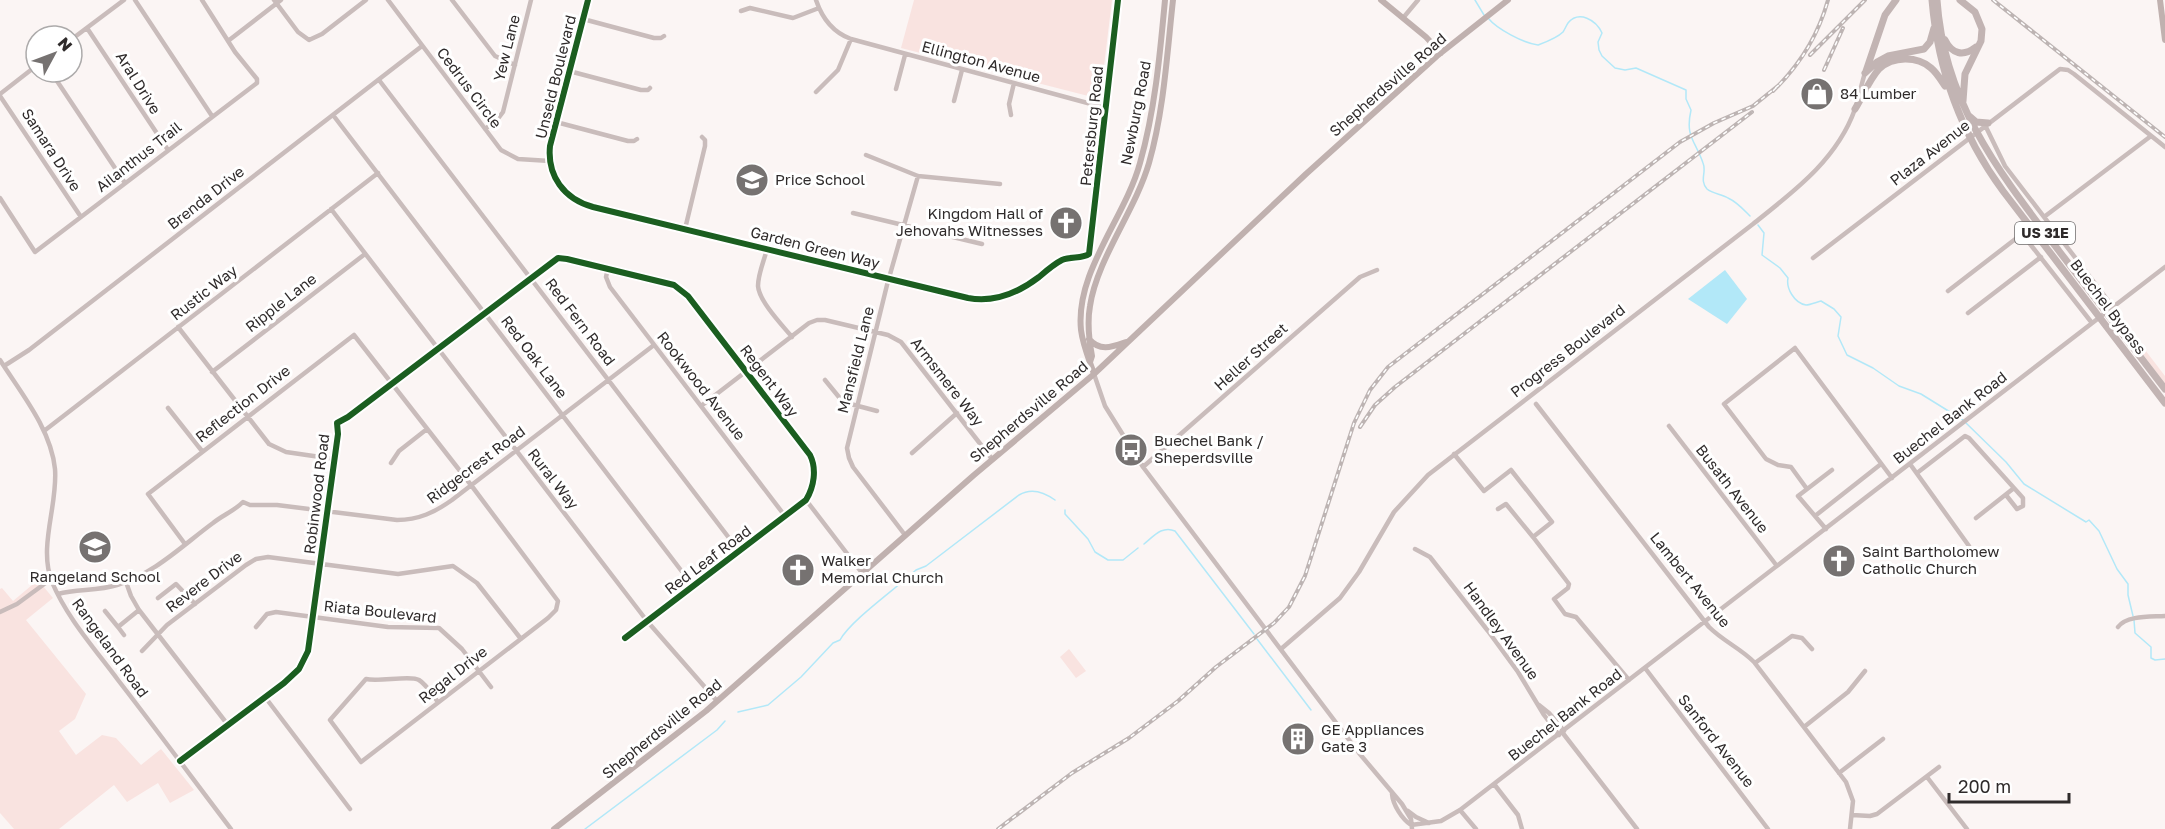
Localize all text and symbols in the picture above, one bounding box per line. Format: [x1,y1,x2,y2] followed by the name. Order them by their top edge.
[489,12,523,83] street label: Yew Lane
[531,13,579,141] street label: Unseld Boulevard
[24,24,84,84] north arrow
[1325,29,1449,140] street label: Shepherdsville Road
[54,33,77,55] text: N
[920,37,1043,86] street label: Ellington Avenue
[434,44,506,131] street label: Cedrus Circle
[113,48,165,117] street label: Aral Drive
[1116,59,1154,166] street label: Newburg Road
[1076,65,1106,187] street label: Petersburg Road
[1799,76,1835,112] shop icon: 84 Lumber
[1840,84,1917,102] place label: 84 Lumber
[18,105,85,194] street label: Samara Drive
[1886,115,1973,189] street label: Plaza Avenue
[92,117,185,195] street label: Ailanthus Trail
[163,162,248,233] street label: Brenda Drive
[734,162,770,198] school or university icon: Price School
[775,170,865,188] place label: Price School
[896,204,1044,239] place label: Kingdom Hall of Jehovahs Witnesses
[1048,205,1084,241] church icon: Kingdom Hall of Jehovahs Witnesses
[749,222,882,272] street label: Garden Green Way
[2015,222,2075,244] road number: US 31E
[2067,255,2150,358] street label: Buechel Bypass
[167,260,241,324] street label: Rustic Way
[241,269,320,335] street label: Ripple Lane
[542,274,620,369] street label: Red Fern Road
[1507,300,1628,401] street label: Progress Boulevard
[833,304,877,415] street label: Mansfield Lane
[498,312,572,401] street label: Red Oak Lane
[1210,319,1291,394] street label: Heller Street
[654,328,750,443] street label: Rookwood Avenue
[908,333,988,430] street label: Armsmere Way
[737,341,803,421] street label: Regent Way
[966,357,1091,466] street label: Shepherdsville Road
[192,361,293,446] street label: Reflection Drive
[1889,367,2010,467] street label: Buechel Bank Road
[423,421,528,507] street label: Ridgecrest Road
[1154,431,1264,466] place label: Buechel Bank / Sheperdsville
[1113,432,1149,468] bus stop icon: Buechel Bank / Sheperdsville
[300,433,332,555] street label: Robinwood Road
[1693,441,1773,536] street label: Busath Avenue
[525,444,583,513] street label: Rural Way
[661,521,754,597] street label: Red Leaf Road
[1647,528,1735,631] street label: Lambert Avenue
[77,529,113,565] school or university icon: Rangeland School
[1862,542,1999,577] place label: Saint Bartholomew Catholic Church
[1821,543,1857,579] church icon: Saint Bartholomew Catholic Church
[162,547,245,616] street label: Revere Drive
[821,551,943,586] place label: Walker Memorial Church
[780,552,816,588] church icon: Walker Memorial Church
[30,567,161,585] place label: Rangeland School
[1460,578,1543,683] street label: Handley Avenue
[69,594,153,700] street label: Rangeland Road
[323,596,437,626] street label: Riata Boulevard
[414,642,491,707] street label: Regal Drive
[1504,664,1625,764] street label: Buechel Bank Road
[598,674,725,782] street label: Shepherdsville Road
[1675,690,1759,791] street label: Sanford Avenue
[1321,720,1424,755] place label: GE Appliances Gate 3
[1280,721,1316,757] building icon: GE Appliances Gate 3
[1949,766,2069,804] scale bar
[1958,775,2011,797] text: 200 m

